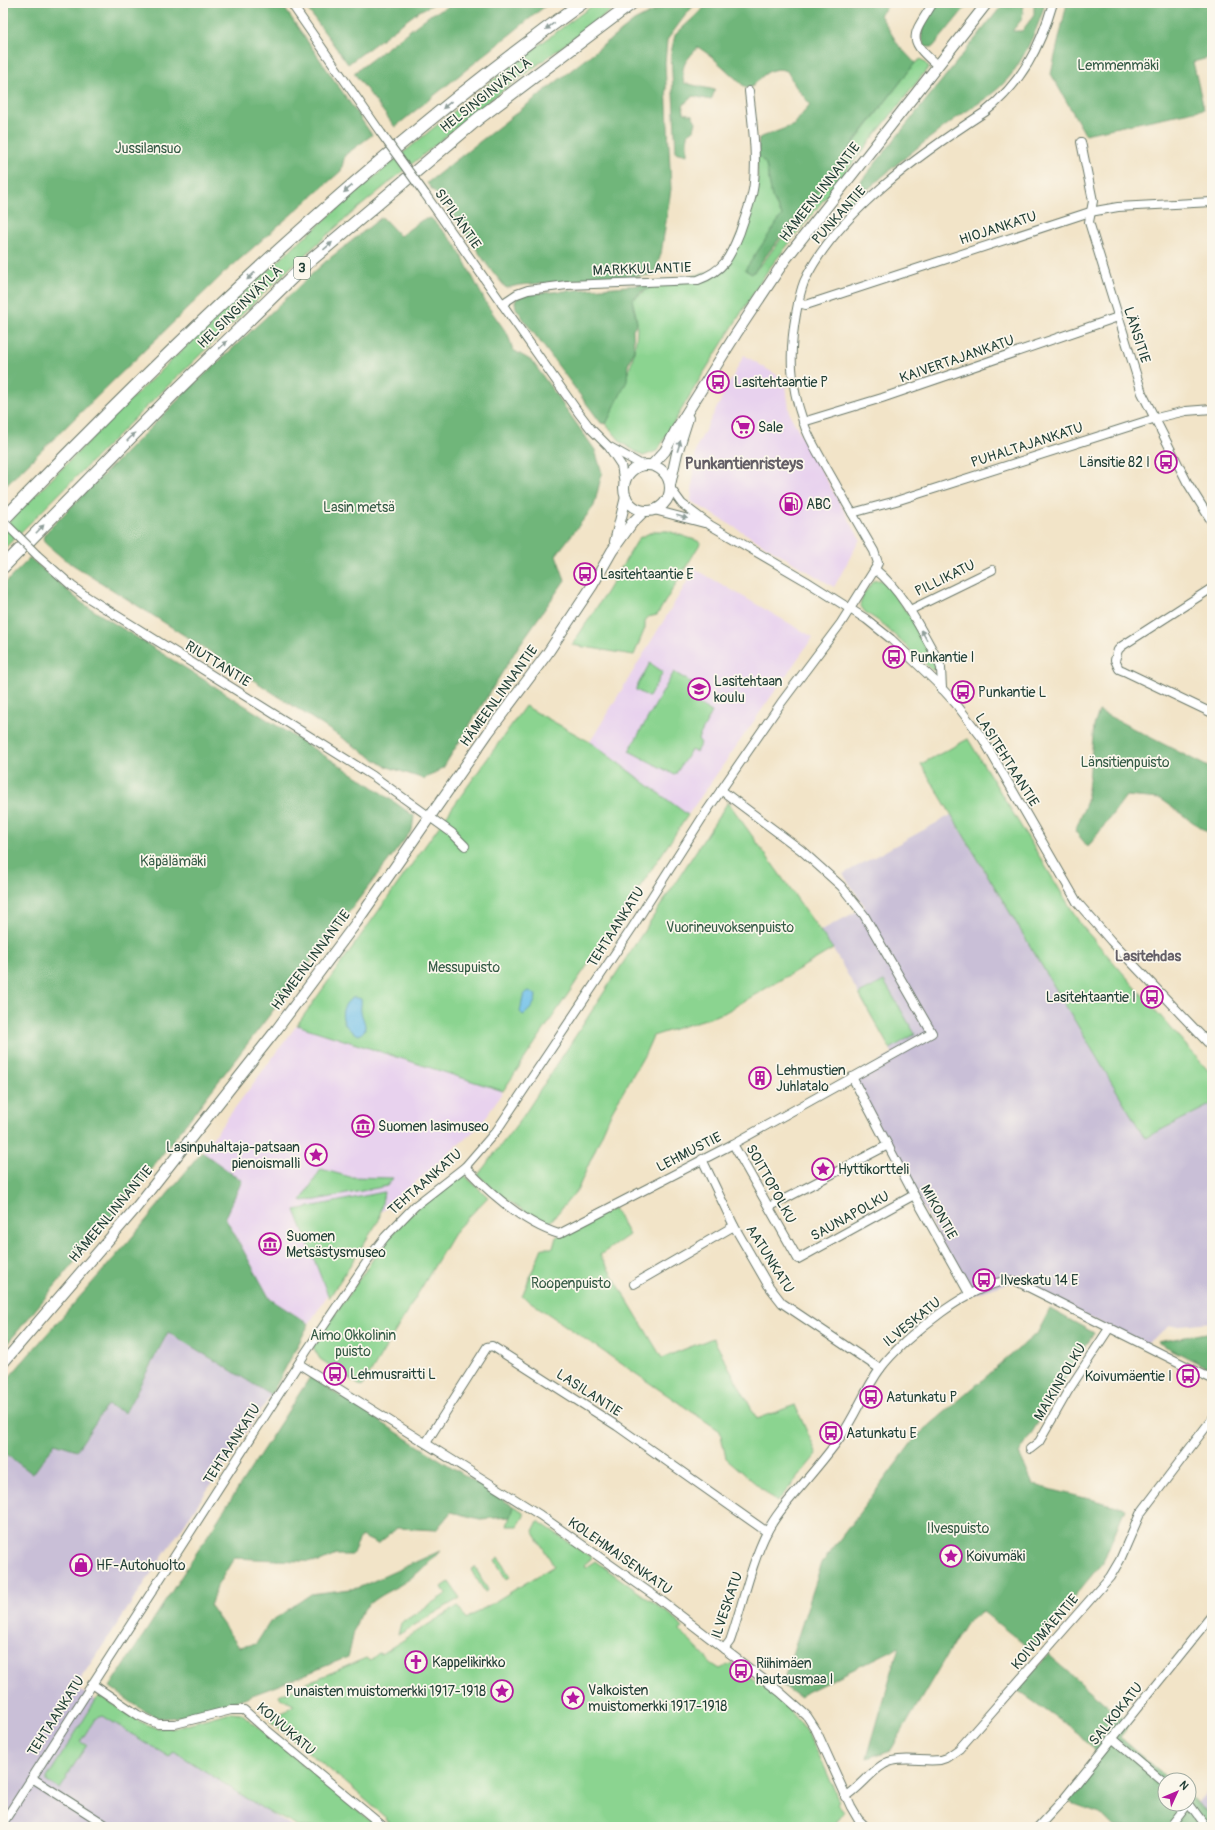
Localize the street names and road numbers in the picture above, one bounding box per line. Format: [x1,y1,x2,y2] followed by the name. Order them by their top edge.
[437,54,535,136] street label: HELSINGINVÄYLÄ
[776,139,864,245] street label: HÄMEENLINNANTIE
[808,182,870,248] street label: PUNKANTIE
[431,186,485,252] street label: SIPILÄNTIE
[957,207,1039,249] street label: HIOJANKATU
[294,257,310,279] road number: 3
[592,259,692,279] street label: MARKKULANTIE
[194,262,286,352] street label: HELSINGINVÄYLÄ
[1120,305,1154,365] street label: LÄNSITIE
[897,331,1017,387] street label: KAIVERTAJANKATU
[969,419,1085,471] street label: PUHALTAJANKATU
[912,556,978,600] street label: PILLIKATU
[182,637,254,691] street label: RIUTTANTIE
[457,642,541,750] street label: HÄMEENLINNANTIE
[971,710,1043,810] street label: LASITEHTAANTIE
[584,884,648,970] street label: TEHTAANKATU
[268,907,354,1013] street label: HÄMEENLINNANTIE
[654,1128,724,1176] street label: LEHMUSTIE
[742,1142,800,1226] street label: SOITTOPOLKU
[385,1145,465,1219] street label: TEHTAANKATU
[66,1162,156,1266] street label: HÄMEENLINNANTIE
[917,1182,961,1242] street label: MIKONTIE
[808,1187,892,1245] street label: SAUNAPOLKU
[742,1222,798,1296] street label: AATUNKATU
[880,1294,944,1350] street label: ILVESKATU
[1030,1340,1090,1424] street label: MAIKINPOLKU
[553,1366,625,1420] street label: LASILANTIE
[200,1401,264,1487] street label: TEHTAANKATU
[565,1514,675,1598] street label: KOLEHMAISENKATU
[708,1570,746,1640] street label: ILVESKATU
[1008,1591,1082,1673] street label: KOIVUMÄENTIE
[24,1673,88,1759] street label: TEHTAANKATU
[1086,1679,1146,1749] street label: SALKOKATU
[253,1699,319,1759] street label: KOIVUKATU

